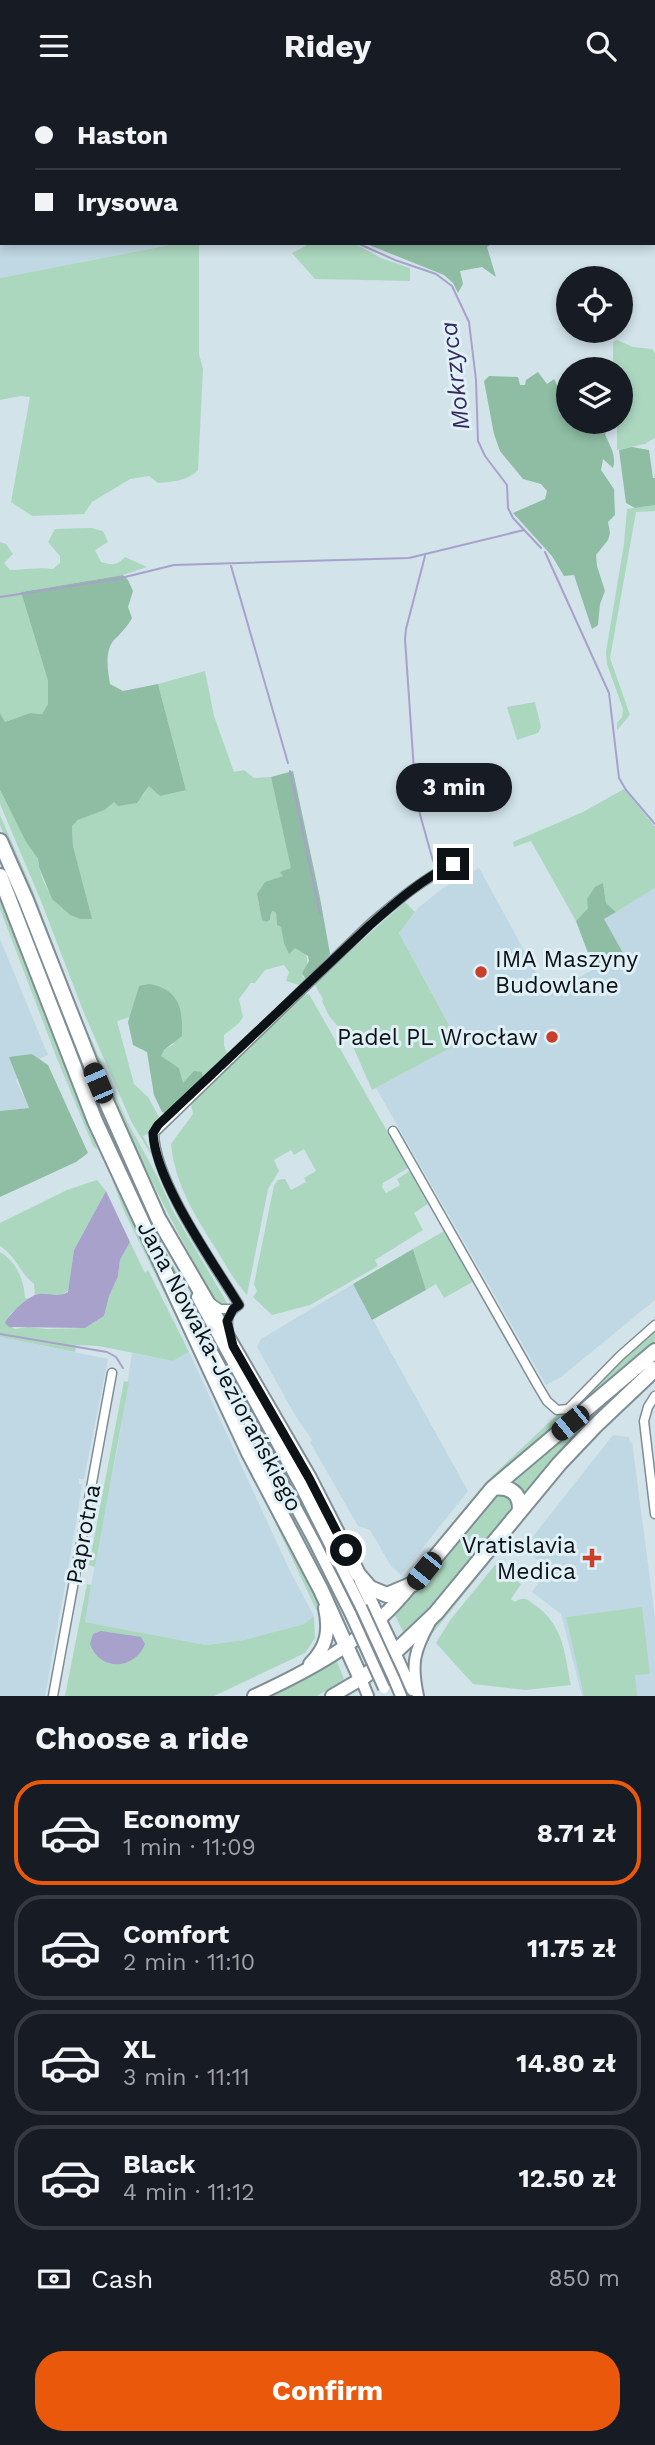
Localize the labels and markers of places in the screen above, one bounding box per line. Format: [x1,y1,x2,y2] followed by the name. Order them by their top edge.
[495,946,638,999] place label: IMA Maszyny Budowlane
[473,964,489,980] marker: IMA Maszyny Budowlane
[337,1024,538,1051] place label: Padel PL Wrocław
[544,1029,560,1045] marker: Padel PL Wrocław
[462,1532,576,1585] place label: Vratislavia Medica
[582,1548,602,1568] marker: Vratislavia Medica

